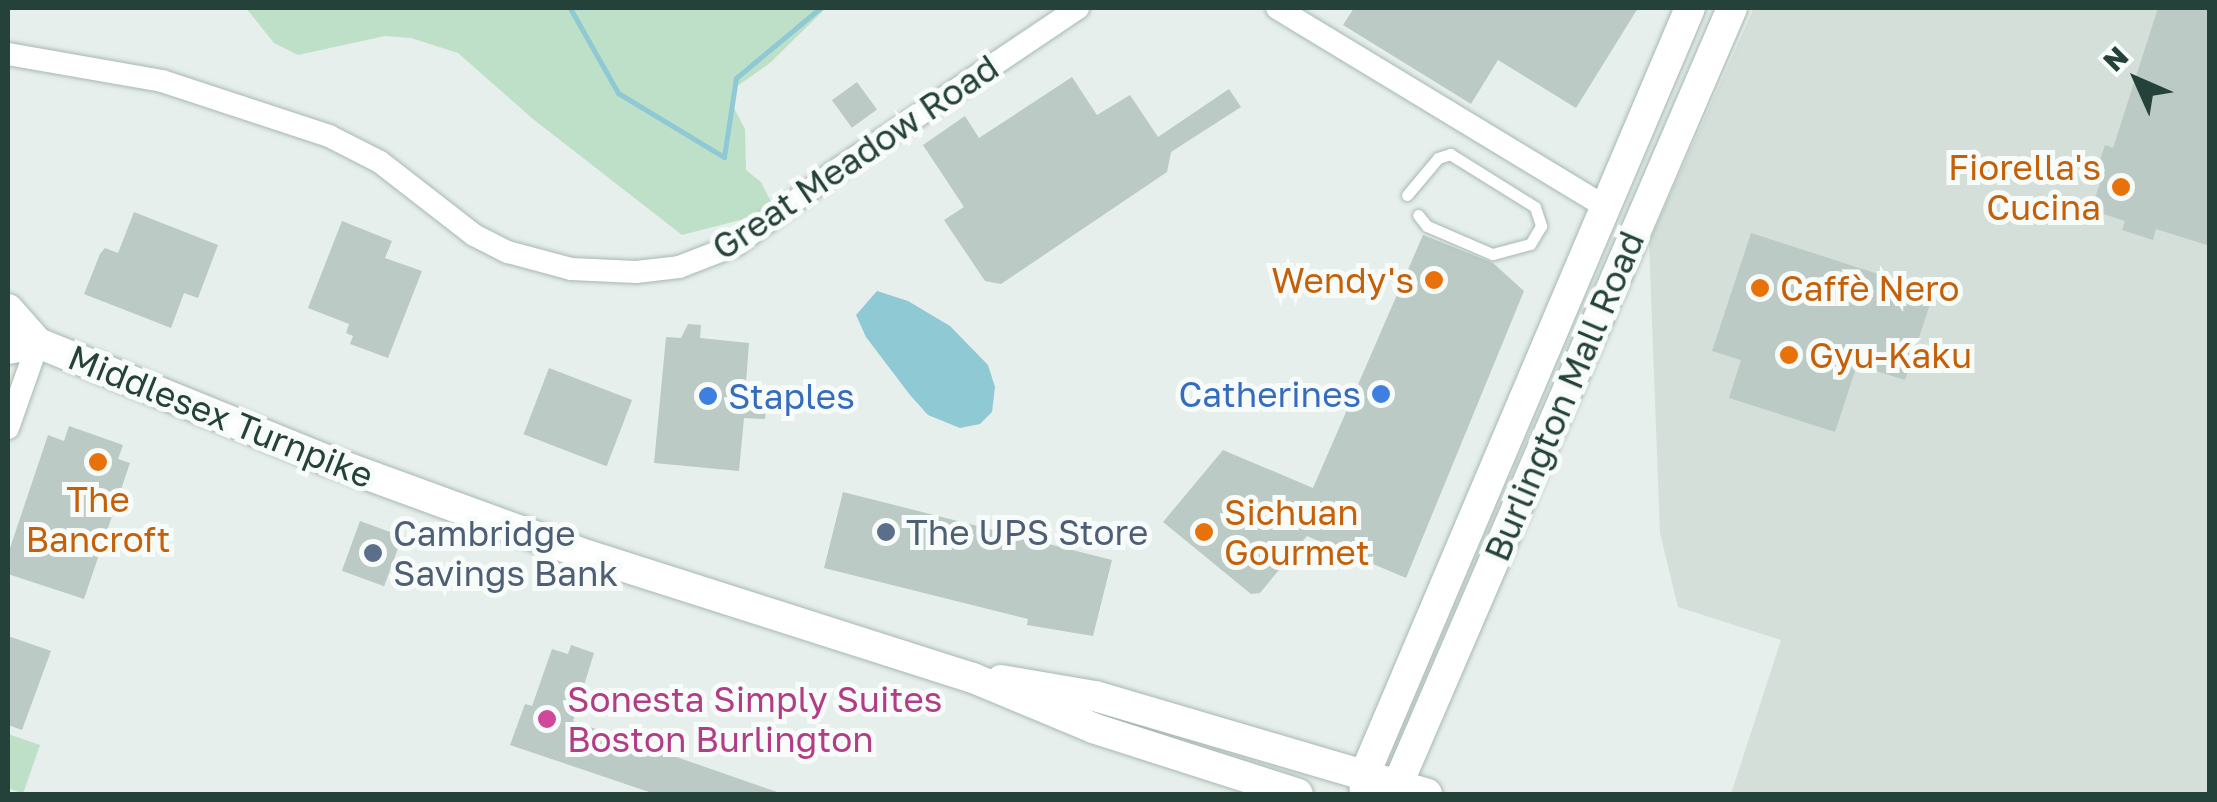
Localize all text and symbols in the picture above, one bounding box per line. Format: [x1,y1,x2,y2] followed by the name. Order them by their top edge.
[2087,30,2187,130] north arrow
[2096,39,2135,78] text: N
[704,46,1006,268] street label: Great Meadow Road
[1948,146,2101,228] place label: Fiorella's Cucina
[2110,176,2132,198] marker: Fiorella's Cucina
[1476,225,1652,567] street label: Burlington Mall Road
[1271,259,1414,301] place label: Wendy's
[1780,267,1959,309] place label: Caffè Nero
[1423,269,1445,291] marker: Wendy's
[1749,277,1771,299] marker: Caffè Nero
[1809,334,1972,376] place label: Gyu-Kaku
[62,336,380,496] street label: Middlesex Turnpike
[1778,344,1800,366] marker: Gyu-Kaku
[1179,373,1361,415] place label: Catherines
[728,375,855,417] place label: Staples
[1370,383,1392,405] marker: Catherines
[697,385,719,407] marker: Staples
[87,451,109,473] marker: The Bancroft
[26,478,170,560] place label: The Bancroft
[1224,491,1370,573] place label: Sichuan Gourmet
[906,511,1148,553] place label: The UPS Store
[393,512,618,594] place label: Cambridge Savings Bank
[875,521,897,543] marker: The UPS Store
[1193,521,1215,543] marker: Sichuan Gourmet
[362,542,384,564] marker: Cambridge Savings Bank
[567,678,942,760] place label: Sonesta Simply Suites Boston Burlington
[536,708,558,730] marker: Sonesta Simply Suites Boston Burlington

